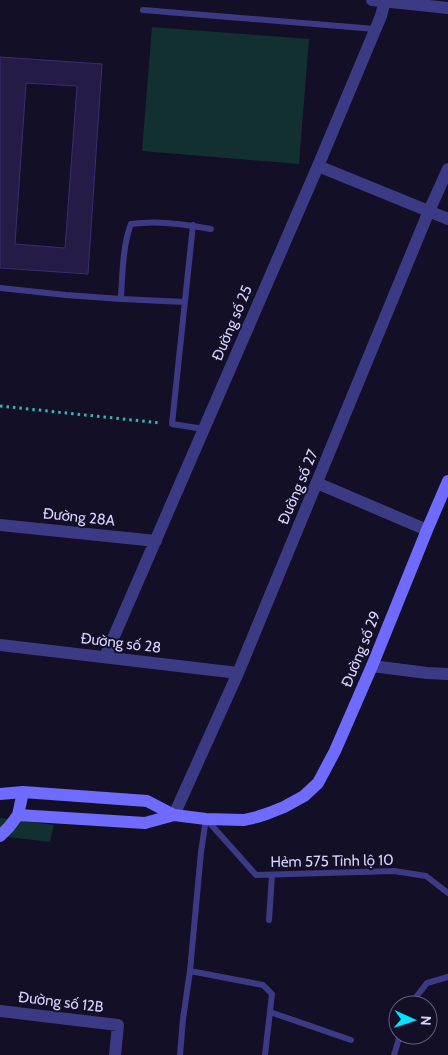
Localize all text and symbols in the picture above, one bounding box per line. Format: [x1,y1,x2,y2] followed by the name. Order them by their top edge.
[208,283,256,363] street label: Đường số 25
[274,446,322,527] street label: Đường số 27
[42,504,117,530] street label: Đường 28A
[338,608,384,690] street label: Đường số 29
[80,629,162,657] street label: Đường số 28
[270,851,394,871] street label: Hẻm 575 Tỉnh lộ 10
[17,988,105,1016] street label: Đường số 12B
[388,995,438,1045] north arrow
[417,1015,435,1026] text: N

